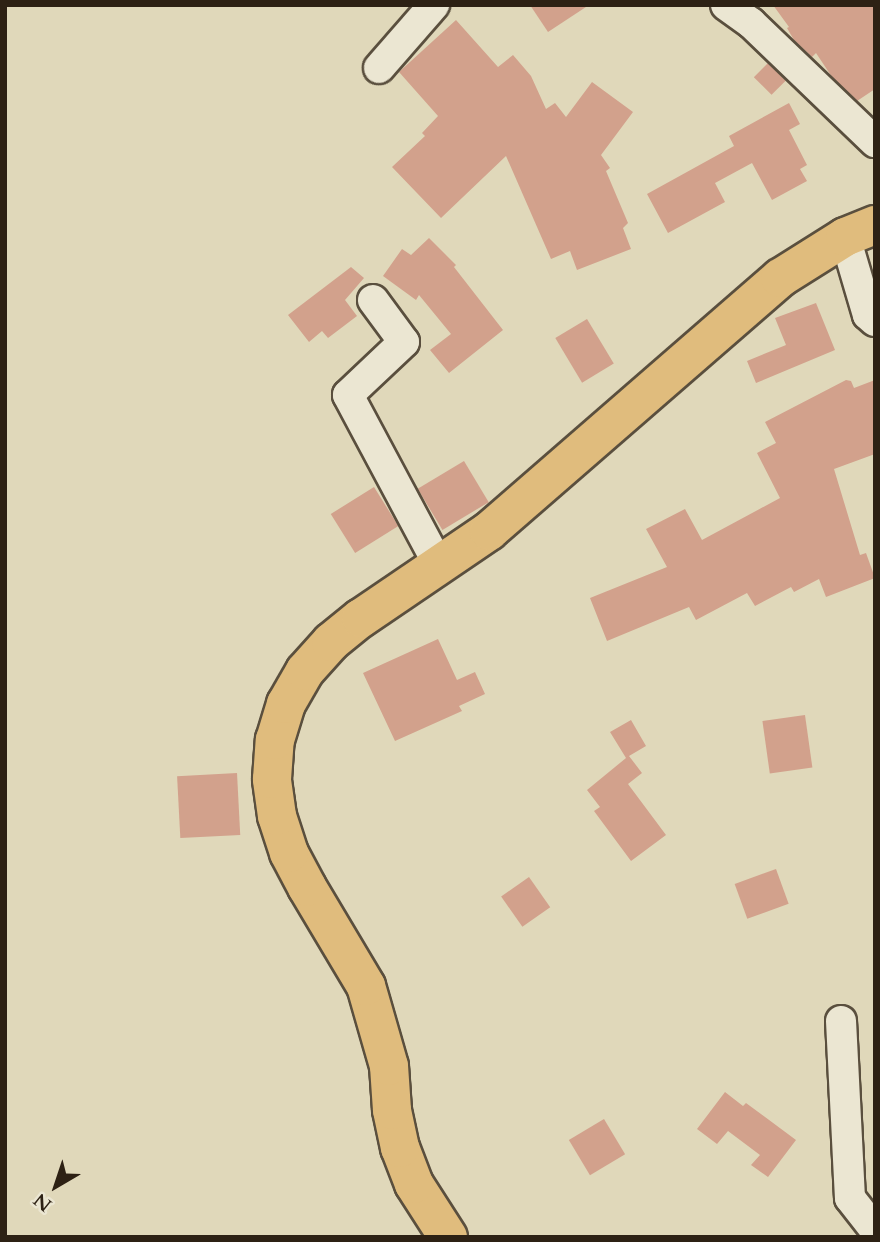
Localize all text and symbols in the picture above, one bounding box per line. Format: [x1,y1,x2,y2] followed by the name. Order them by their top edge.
[21,1151,91,1221] north arrow
[28,1187,57,1218] text: N

